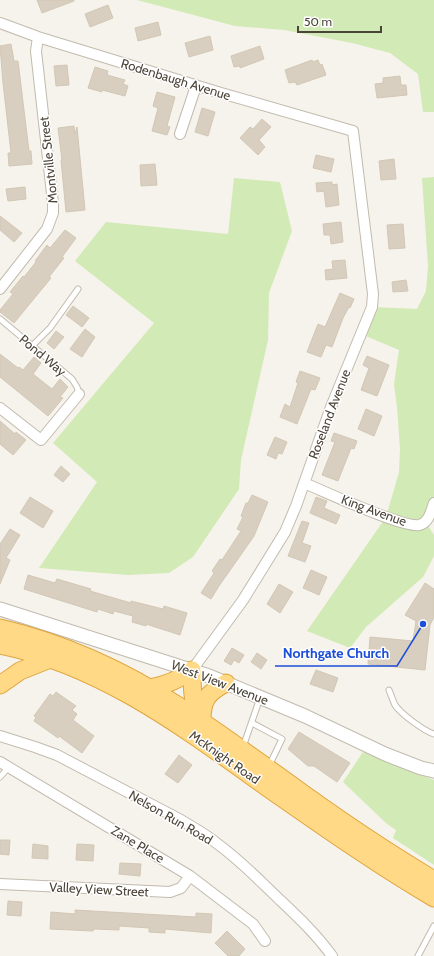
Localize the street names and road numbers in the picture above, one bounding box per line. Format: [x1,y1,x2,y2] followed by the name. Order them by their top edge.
[119,55,233,103] street label: Rodenbaugh Avenue
[35,115,61,204] street label: Montville Street
[16,331,70,379] street label: Pond Way
[305,367,354,461] street label: Roseland Avenue
[339,491,409,529] street label: King Avenue
[169,656,271,708] street label: West View Avenue
[187,727,263,787] street label: McKnight Road
[126,786,216,848] street label: Nelson Run Road
[108,822,168,866] street label: Zane Place
[49,878,150,900] street label: Valley View Street

